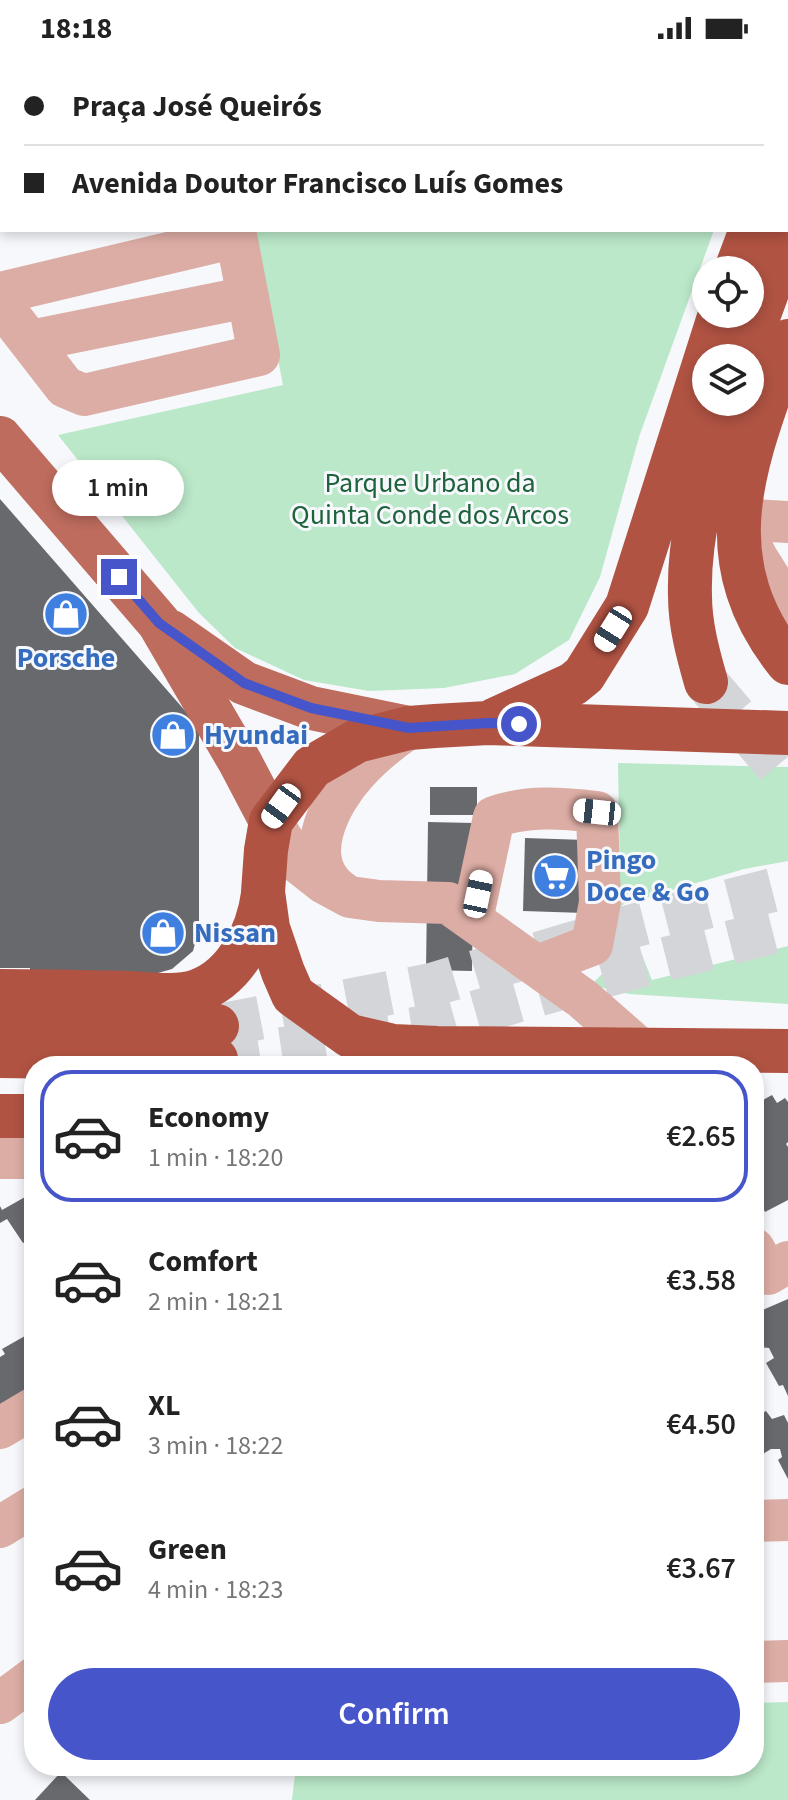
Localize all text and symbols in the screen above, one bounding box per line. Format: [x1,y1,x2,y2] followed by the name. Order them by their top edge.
[40,7,112,50] text: 18:18
[72,85,322,128] text: Praça José Queirós
[72,162,563,205] text: Avenida Doutor Francisco Luís Gomes
[692,256,764,416] map controls
[692,256,764,328] button: locate
[692,344,764,416] button: layers
[53,461,185,517] callout: 1 min
[291,463,569,535] park label: Parque Urbano da Quinta Conde dos Arcos
[87,469,149,506] text: 1 min
[101,559,137,595] route end
[42,590,90,638] shop icon: Porsche
[590,602,636,656] car
[17,638,115,678] place label: Porsche
[501,706,537,742] route start
[149,711,197,759] shop icon: Hyundai
[204,715,308,755] place label: Hyundai
[257,780,305,832] car
[572,798,622,826] car
[586,840,709,912] place label: Pingo Doce & Go
[531,852,579,900] supermarket icon: Pingo Doce & Go
[461,868,495,920] car
[139,909,187,957] shop icon: Nissan
[194,913,276,953] place label: Nissan
[148,1096,269,1139] text: Economy
[52,1100,124,1172] icon: car
[666,1115,736,1158] text: €2.65
[148,1139,283,1176] text: 1 min · 18:20
[148,1240,258,1283] text: Comfort
[52,1244,124,1316] icon: car
[666,1259,736,1302] text: €3.58
[148,1283,283,1320] text: 2 min · 18:21
[148,1384,181,1427] text: XL
[52,1388,124,1460] icon: car
[666,1403,736,1446] text: €4.50
[148,1427,283,1464] text: 3 min · 18:22
[148,1528,227,1571] text: Green
[52,1532,124,1604] icon: car
[666,1547,736,1590] text: €3.67
[148,1571,283,1608] text: 4 min · 18:23
[48,1668,740,1760] button: Confirm

